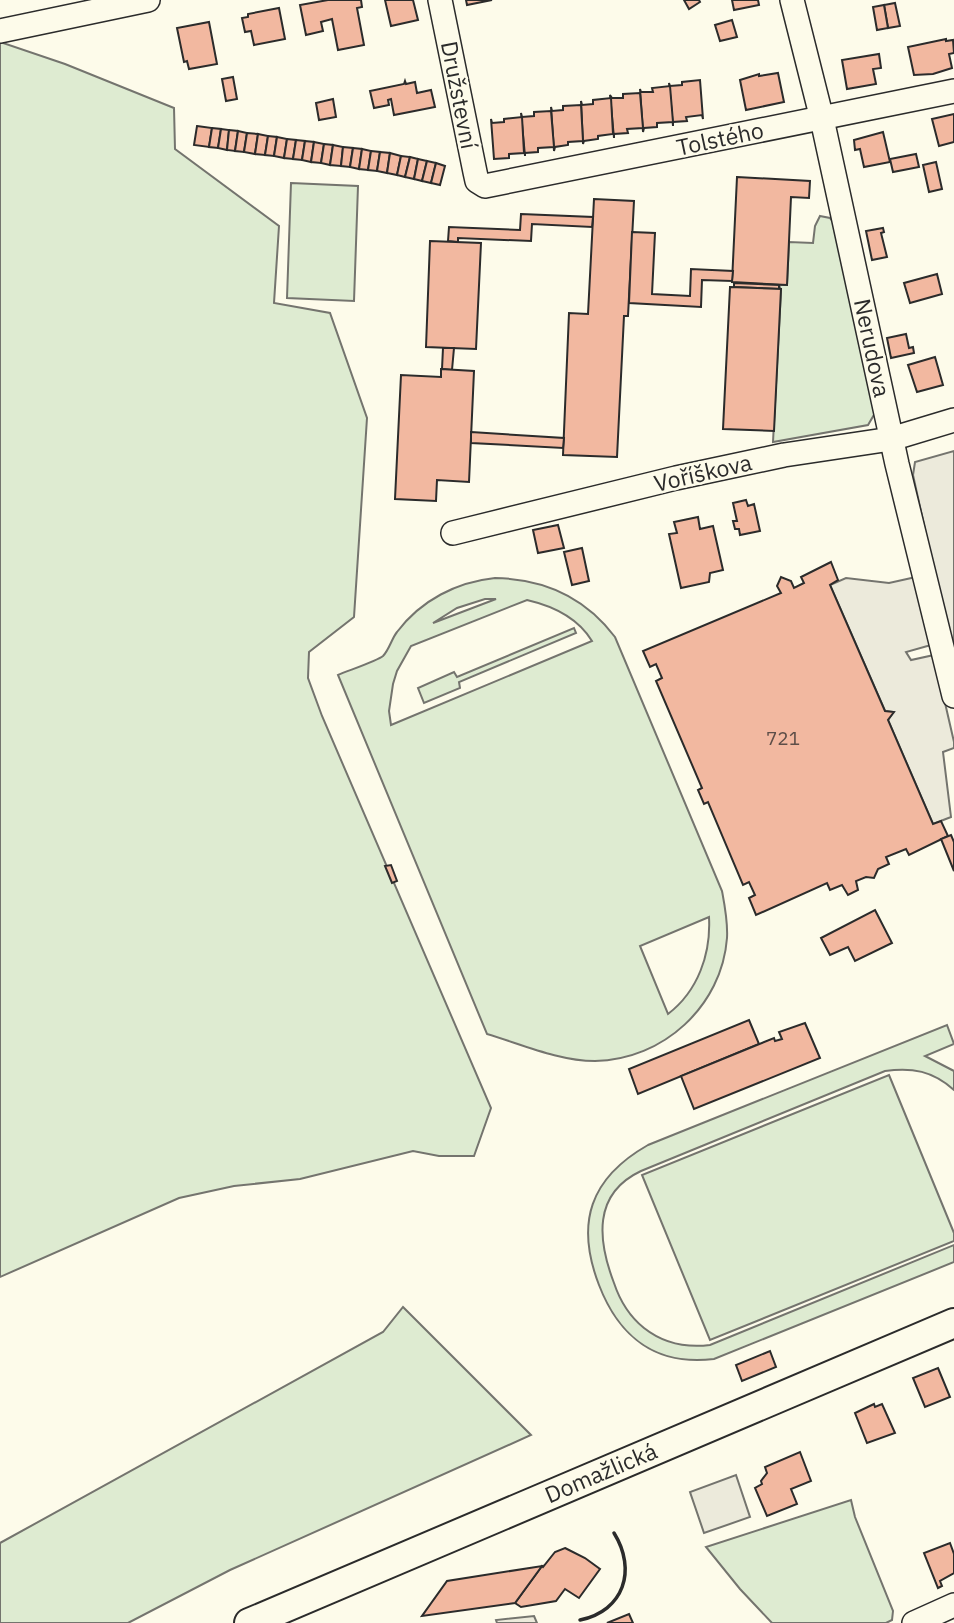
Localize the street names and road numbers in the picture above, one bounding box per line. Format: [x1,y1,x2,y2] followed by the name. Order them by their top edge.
[435,38,485,152] street label: Družstevní
[673,114,766,162] street label: Tolstého
[848,296,898,400] street label: Nerudova
[651,446,755,498] street label: Voříškova
[540,1435,661,1509] street label: Domažlická

